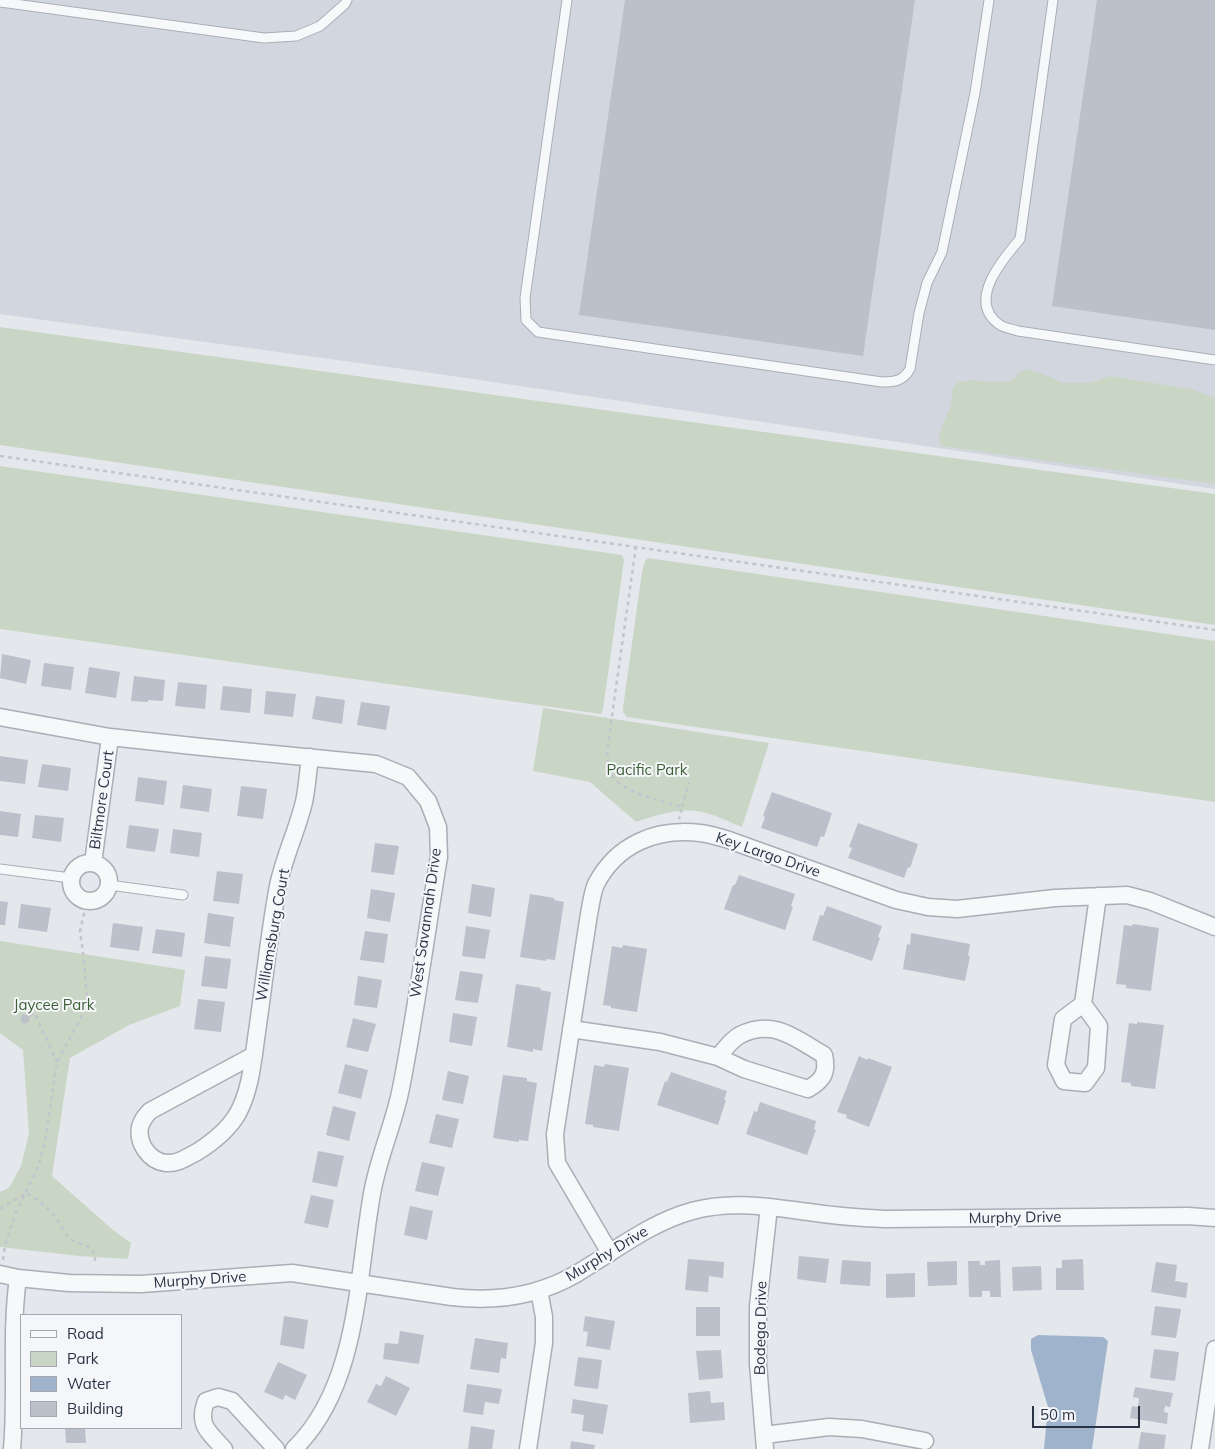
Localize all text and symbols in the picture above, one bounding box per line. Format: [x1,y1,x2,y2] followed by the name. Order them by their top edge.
[86,749,118,851] street label: Biltmore Court
[607,761,687,779] park label: Pacific Park
[713,829,823,881] street label: Key Largo Drive
[407,847,445,999] street label: West Savannah Drive
[252,867,294,1003] street label: Williamsburg Court
[14,996,94,1014] park label: Jaycee Park
[968,1208,1062,1228] street label: Murphy Drive
[563,1222,651,1286] street label: Murphy Drive
[153,1268,247,1292] street label: Murphy Drive
[751,1281,771,1375] street label: Bodega Drive
[20,1314,182,1429] legend
[67,1324,104,1343] text: Road
[67,1349,99,1368] text: Park
[67,1374,111,1393] text: Water
[1035,1396,1142,1428] scale bar
[67,1399,123,1418] text: Building
[1040,1405,1075,1424] text: 50 m

